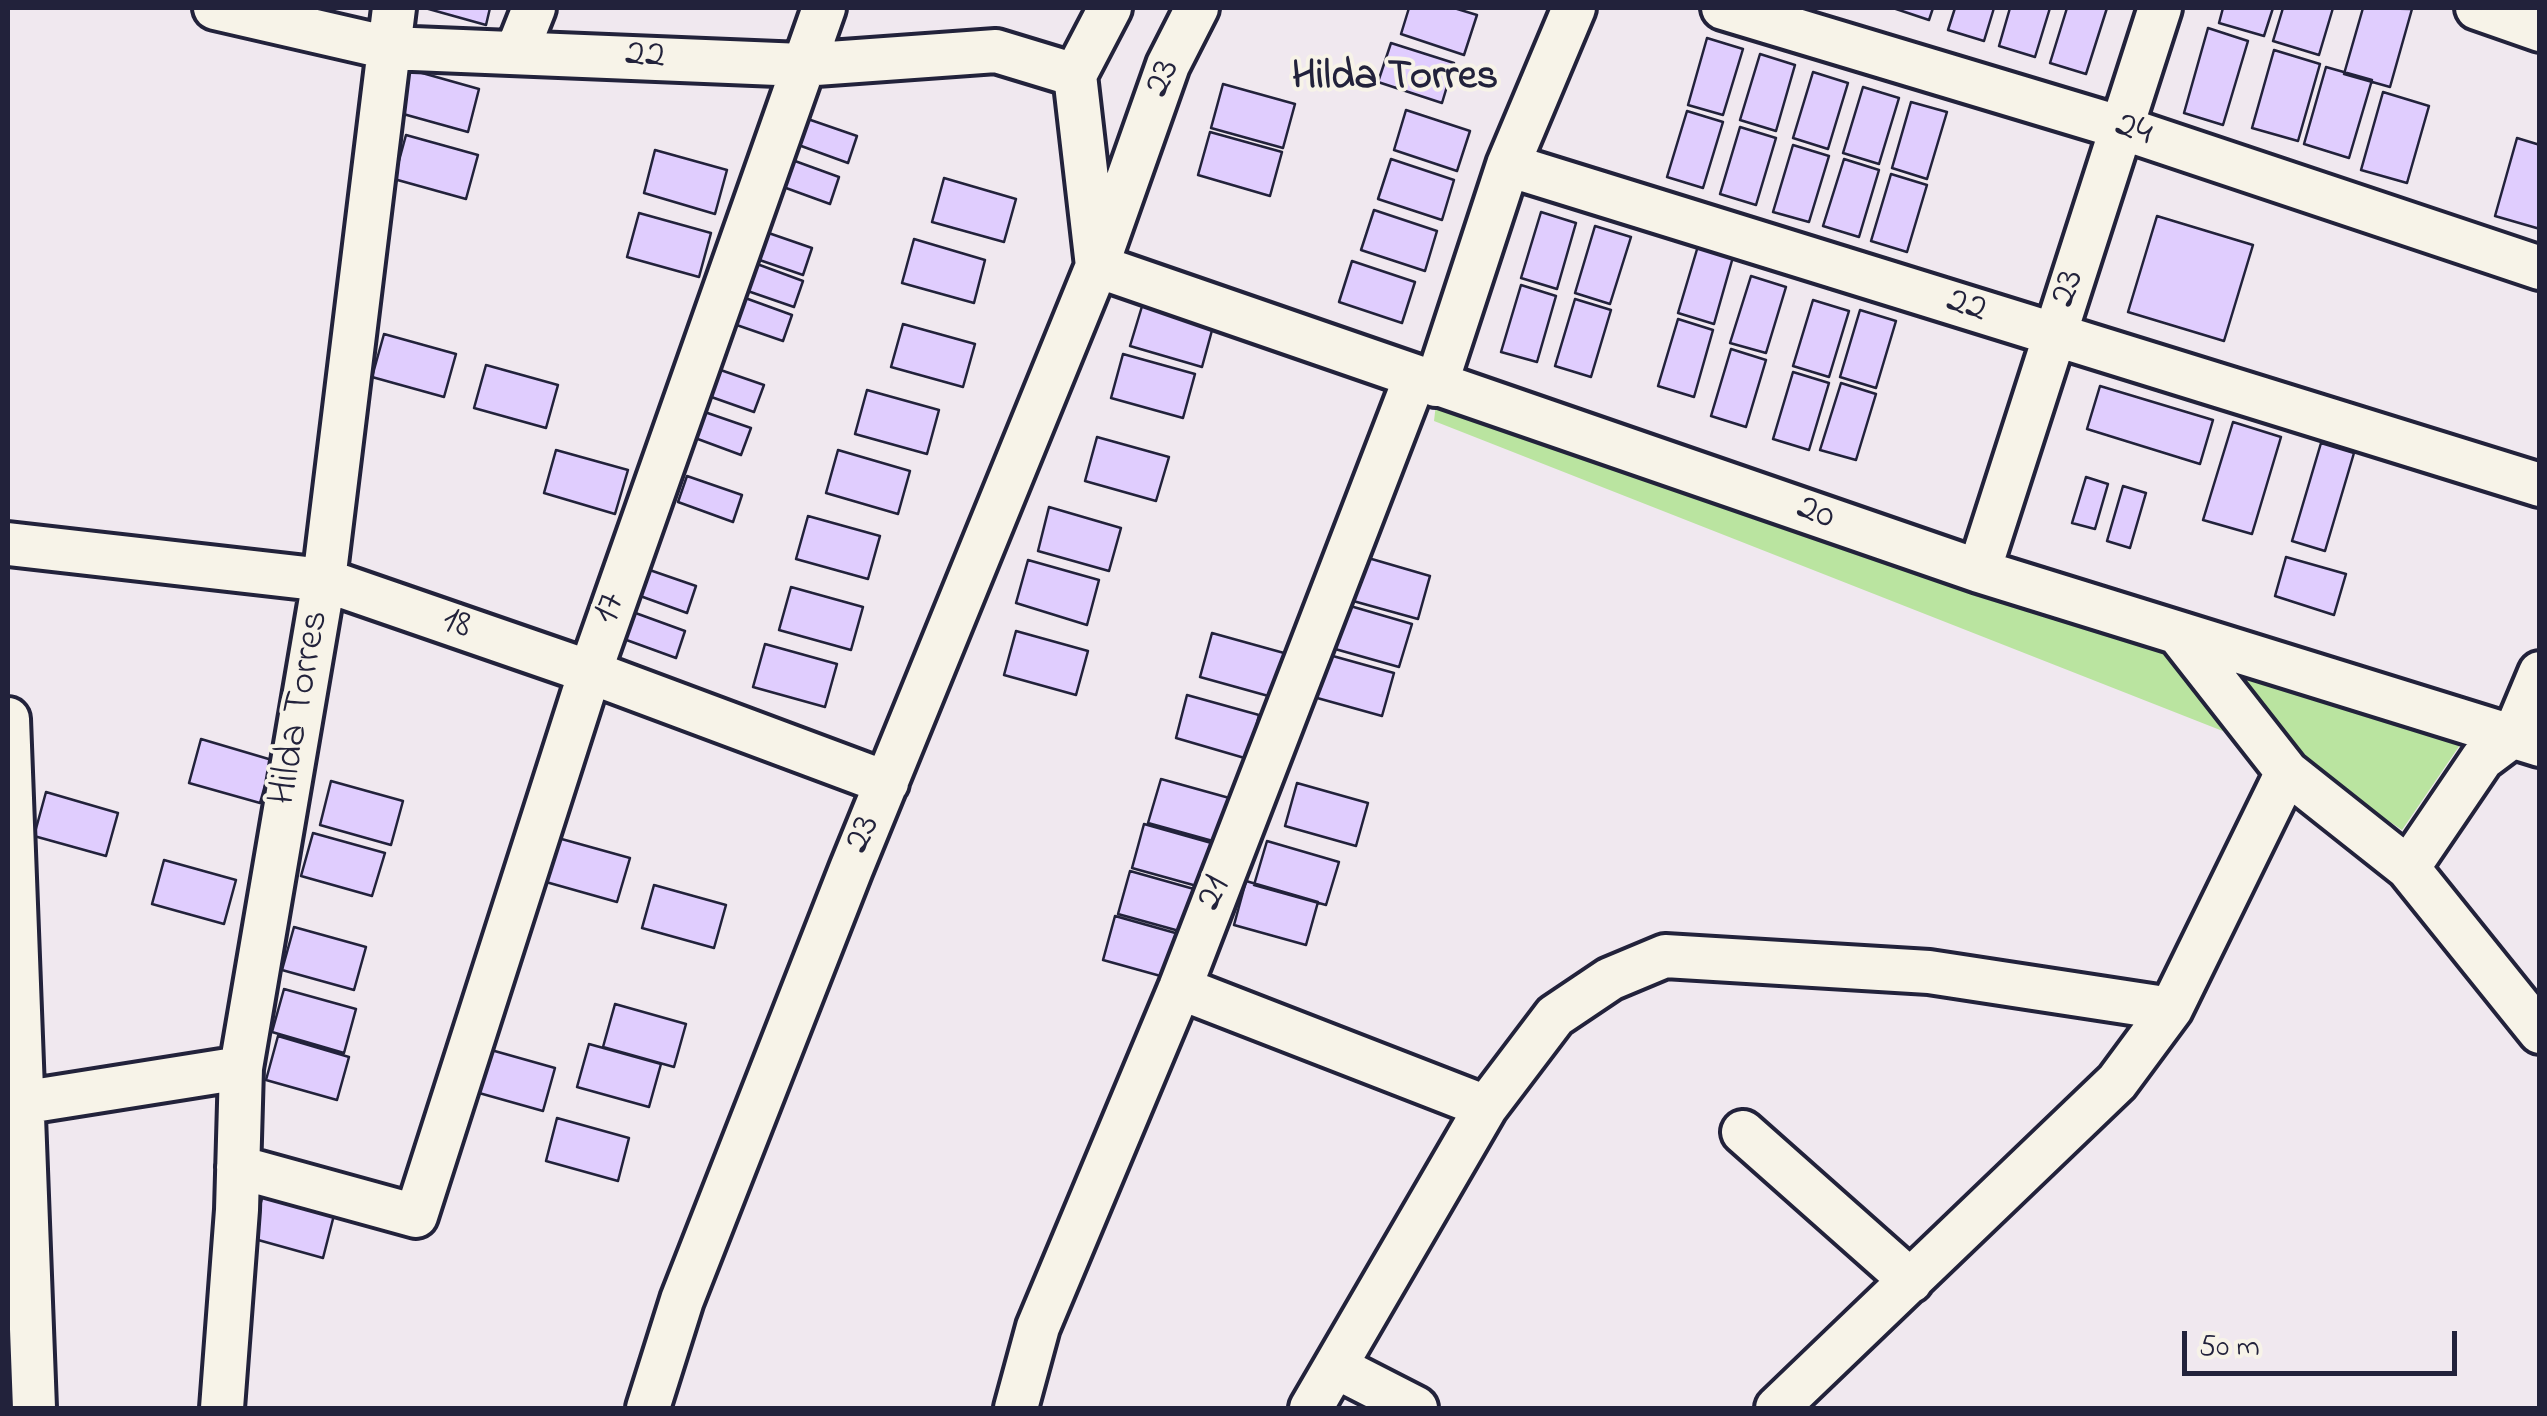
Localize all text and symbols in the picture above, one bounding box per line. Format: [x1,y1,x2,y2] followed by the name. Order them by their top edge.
[624,33,666,83] street label: 22
[1136,53,1194,105] street label: 23
[1292,55,1498,105] district label: Hilda Torres
[2108,104,2158,160] street label: 24
[2042,264,2098,314] street label: 23
[1940,279,1992,337] street label: 22
[1790,486,1840,544] street label: 20
[585,587,639,631] street label: 17
[435,599,477,653] street label: 18
[261,607,343,809] street label: Hilda Torres
[836,809,894,861] street label: 23
[1188,870,1244,918] street label: 21
[2187,1311,2462,1373] scale bar
[2199,1326,2260,1370] text: 50 m

